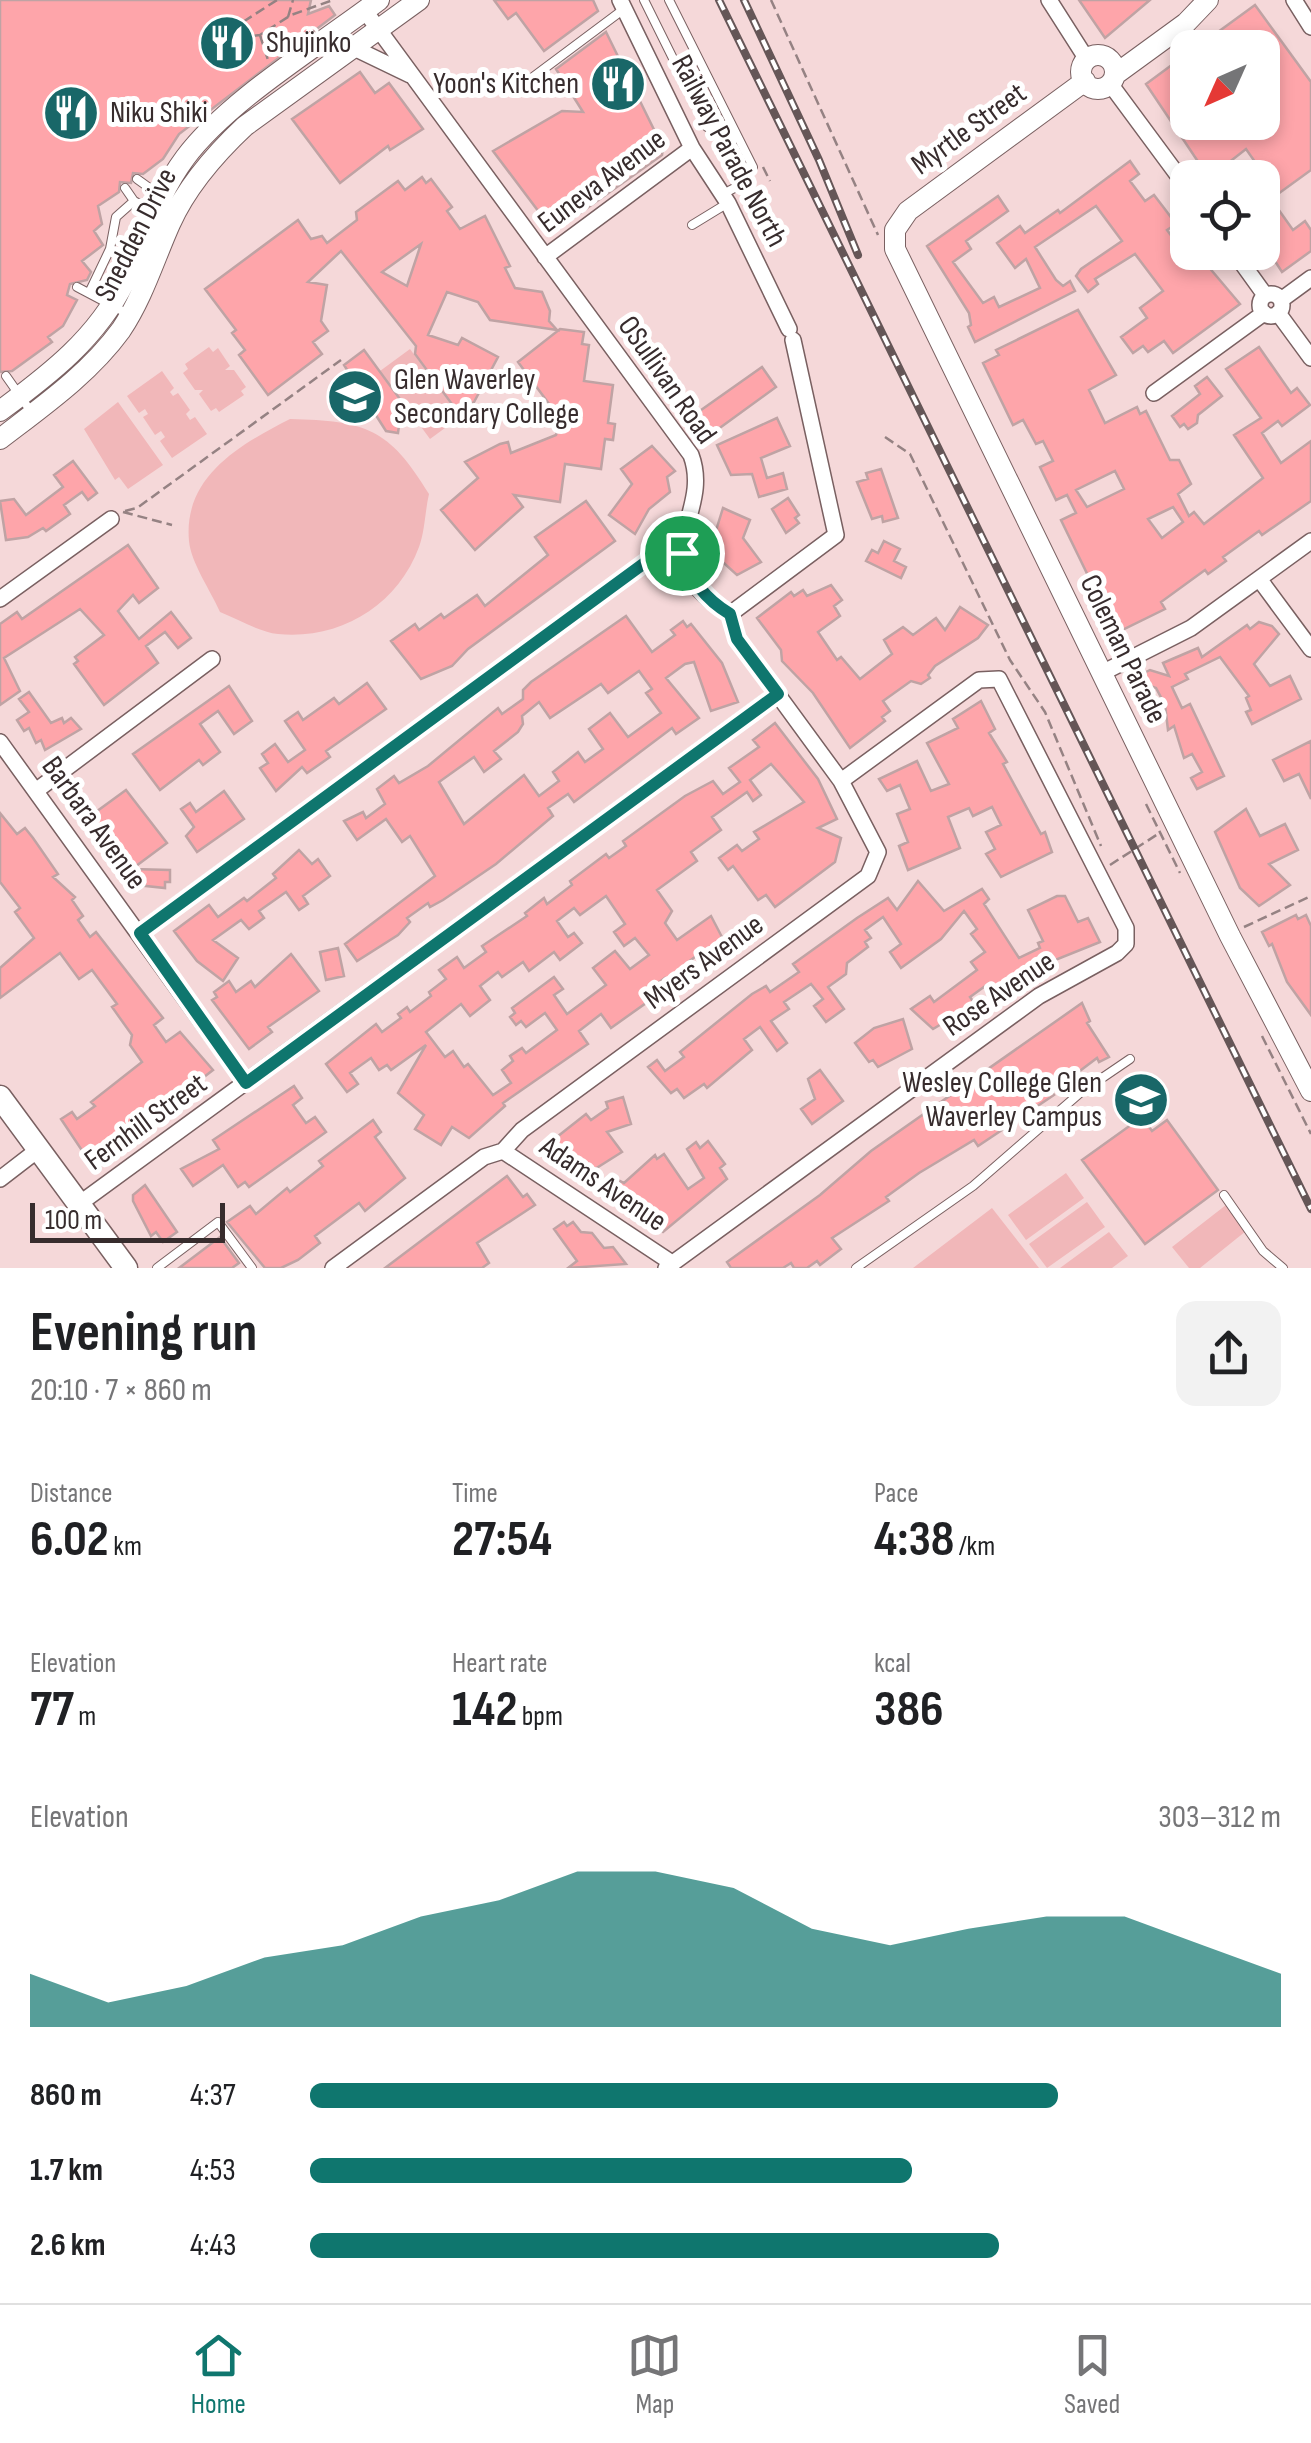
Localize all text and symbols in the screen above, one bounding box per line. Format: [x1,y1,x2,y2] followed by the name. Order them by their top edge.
[197,13,257,73] restaurant icon: Shujinko
[266,25,351,61] place label: Shujinko
[1170,30,1280,140] north arrow
[1170,30,1280,270] map controls
[663,49,795,253] street label: Railway Parade North
[588,54,648,114] restaurant icon: Yoon's Kitchen
[433,66,579,102] place label: Yoon's Kitchen
[905,75,1033,183] street label: Myrtle Street
[41,83,101,143] restaurant icon: Niku Shiki
[110,95,208,131] place label: Niku Shiki
[531,121,673,241] street label: Euneva Avenue
[1170,160,1280,270] button: locate
[87,162,185,308] street label: Snedden Drive
[610,309,724,451] street label: OSullivan Road
[394,362,579,432] place label: Glen Waverley Secondary College
[325,367,385,427] school or university icon: Glen Waverley Secondary College
[640,511,725,596] pin
[655,526,710,581] icon: arrive
[1072,569,1174,729] street label: Coleman Parade
[34,750,154,896] street label: Barbara Avenue
[637,907,771,1017] street label: Myers Avenue
[936,944,1062,1044] street label: Rose Avenue
[902,1065,1102,1135] place label: Wesley College Glen Waverley Campus
[78,1066,214,1178] street label: Fernhill Street
[1111,1070,1171,1130] school or university icon: Wesley College Glen Waverley Campus
[532,1128,673,1239] street label: Adams Avenue
[30,1198,225,1242] scale bar
[45,1204,102,1237] text: 100 m
[30,1300,257,1367] text: Evening run
[1176,1301,1281,1406] button: share
[30,1371,212,1410] text: 20:10 · 7 × 860 m
[30,1477,113,1510] text: Distance
[452,1477,498,1510] text: Time
[874,1477,919,1510] text: Pace
[30,1510,109,1570] text: 6.02
[452,1510,552,1570] text: 27:54
[874,1510,954,1570] text: 4:38
[109,1530,142,1563] text: km
[954,1530,995,1563] text: /km
[30,1647,116,1680] text: Elevation
[452,1647,548,1680] text: Heart rate
[874,1647,911,1680] text: kcal
[30,1680,74,1740] text: 77
[452,1680,517,1740] text: 142
[874,1680,944,1740] text: 386
[74,1700,96,1733] text: m
[517,1700,563,1733] text: bpm
[30,1798,129,1837] text: Elevation
[1158,1798,1281,1837] text: 303–312 m
[30,2076,102,2115] text: 860 m
[190,2076,236,2115] text: 4:37
[30,2151,103,2190] text: 1.7 km
[190,2151,236,2190] text: 4:53
[30,2226,105,2265] text: 2.6 km
[190,2226,236,2265] text: 4:43
[191,2328,246,2421] tab: Home
[627,2328,682,2421] tab: Map
[1064,2328,1120,2421] tab: Saved

